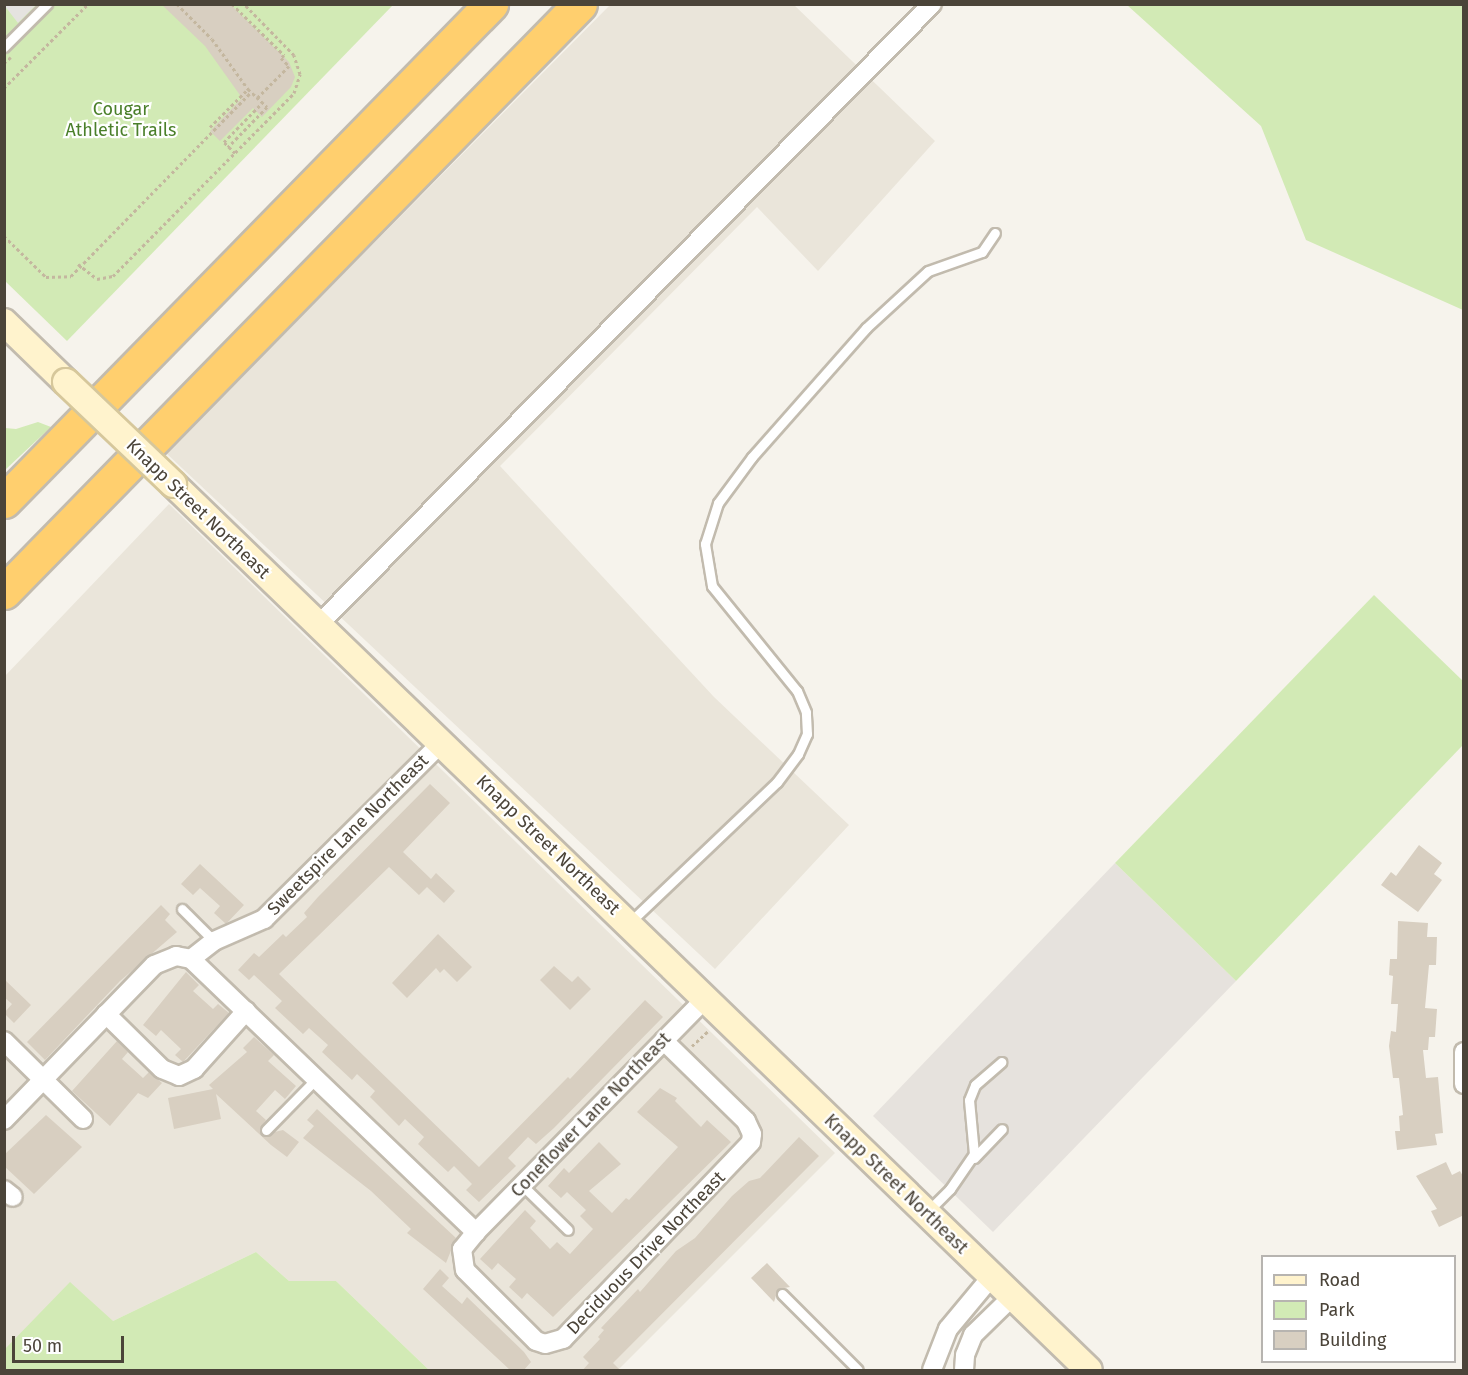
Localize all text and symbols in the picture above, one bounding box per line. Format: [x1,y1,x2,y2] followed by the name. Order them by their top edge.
[66,99,176,142] park label: Cougar Athletic Trails
[122,435,274,583] street label: Knapp Street Northeast
[263,750,433,920] street label: Sweetspire Lane Northeast
[472,771,624,919] street label: Knapp Street Northeast
[507,1028,675,1202] street label: Coneflower Lane Northeast
[820,1110,972,1258] street label: Knapp Street Northeast
[562,1167,730,1339] street label: Deciduous Drive Northeast
[1261,1255,1456,1363] legend
[1319,1269,1361,1291] text: Road
[1319,1299,1354,1321] text: Park
[15,1324,128,1362] scale bar
[1319,1329,1386,1351] text: Building
[23,1335,62,1357] text: 50 m

